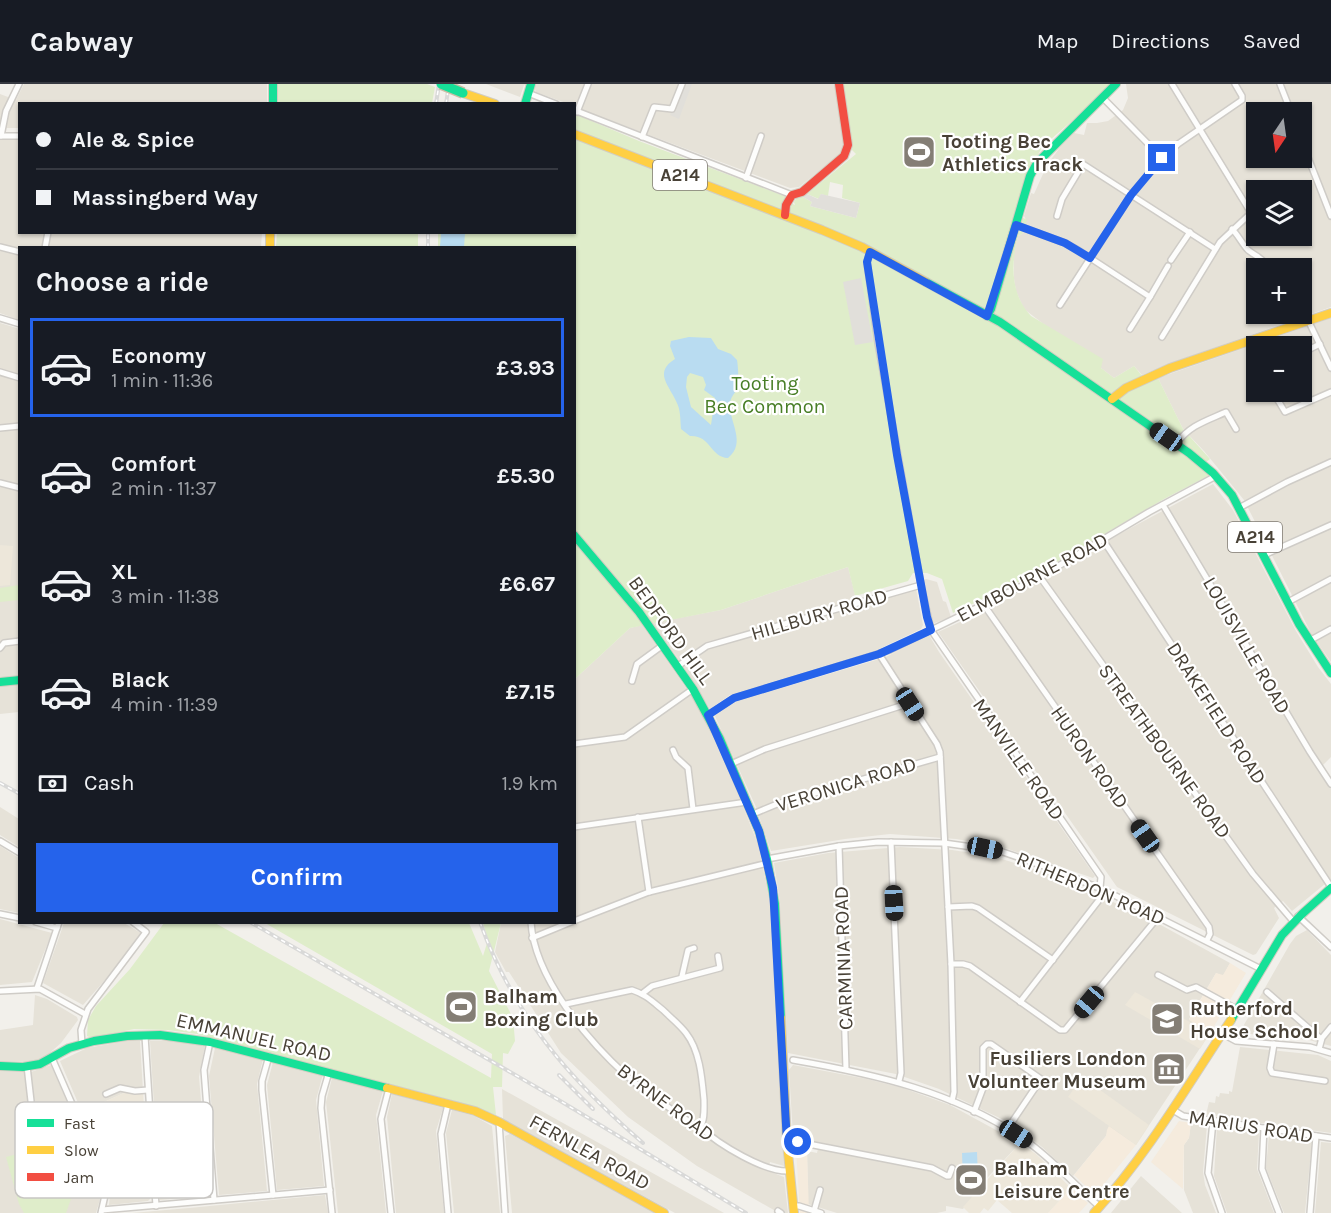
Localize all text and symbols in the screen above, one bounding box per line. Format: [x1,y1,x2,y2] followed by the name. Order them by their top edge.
[30,25,133,58] text: Cabway
[1037,29,1078,53] text: Map
[1111,29,1210,53] text: Directions
[1243,29,1301,53] text: Saved
[1246,102,1312,168] north arrow
[1246,102,1312,402] map controls
[72,127,194,153] text: Ale & Spice
[942,130,1083,176] place label: Tooting Bec Athletics Track
[901,134,937,170] sports icon: Tooting Bec Athletics Track
[1148,144,1175,171] route end
[653,160,707,190] road number: A214
[1246,180,1312,246] button: layers
[72,185,258,211] text: Massingberd Way
[1246,258,1312,324] button: +
[36,266,209,298] text: Choose a ride
[1246,336,1312,402] button: −
[39,341,93,395] icon: car
[111,343,206,369] text: Economy
[496,355,555,381] text: £3.93
[111,369,213,392] text: 1 min · 11:36
[704,372,826,418] park label: Tooting Bec Common
[1146,419,1186,455] car
[39,449,93,503] icon: car
[111,451,196,477] text: Comfort
[497,463,555,489] text: £5.30
[111,477,216,500] text: 2 min · 11:37
[1228,522,1282,552] road number: A214
[953,528,1112,627] street label: ELMBOURNE ROAD
[39,557,93,611] icon: car
[111,559,137,585] text: XL
[499,571,555,597] text: £6.67
[624,572,718,689] street label: BEDFORD HILL
[1198,573,1295,718] street label: LOUISVILLE ROAD
[748,584,890,645] street label: HILLBURY ROAD
[111,585,219,608] text: 3 min · 11:38
[1162,638,1271,789] street label: DRAKEFIELD ROAD
[1094,660,1236,843] street label: STREATHBOURNE ROAD
[39,665,93,719] icon: car
[111,667,170,693] text: Black
[505,679,555,705] text: £7.15
[893,684,927,724] car
[111,693,218,716] text: 4 min · 11:39
[968,694,1069,825] street label: MANVILLE ROAD
[1046,702,1133,813] street label: HURON ROAD
[773,752,919,817] street label: VERONICA ROAD
[36,767,69,800] icon: cash
[84,770,134,796] text: Cash
[501,772,558,795] text: 1.9 km
[1127,816,1163,856] car
[966,835,1004,861] car
[36,843,558,912] button: Confirm
[1013,847,1169,930] street label: RITHERDON ROAD
[884,885,904,921] car
[829,886,858,1030] street label: CARMINIA ROAD
[1071,982,1107,1022] car
[484,985,599,1031] place label: Balham Boxing Club
[443,989,479,1025] sports icon: Balham Boxing Club
[1190,997,1319,1043] place label: Rutherford House School
[1149,1001,1185,1037] school or university icon: Rutherford House School
[174,1008,334,1067] street label: EMMANUEL ROAD
[968,1047,1146,1093] place label: Fusiliers London Volunteer Museum
[1151,1051,1187,1087] museum icon: Fusiliers London Volunteer Museum
[613,1059,719,1146] street label: BYRNE ROAD
[15,1102,213,1198] legend
[1187,1105,1315,1148] street label: MARIUS ROAD
[525,1110,654,1195] street label: FERNLEA ROAD
[64,1114,95,1133] text: Fast
[996,1117,1036,1151] car
[784,1128,811,1155] route start
[64,1141,99,1160] text: Slow
[994,1157,1130,1203] place label: Balham Leisure Centre
[953,1162,989,1198] sports icon: Balham Leisure Centre
[64,1168,94,1187] text: Jam

